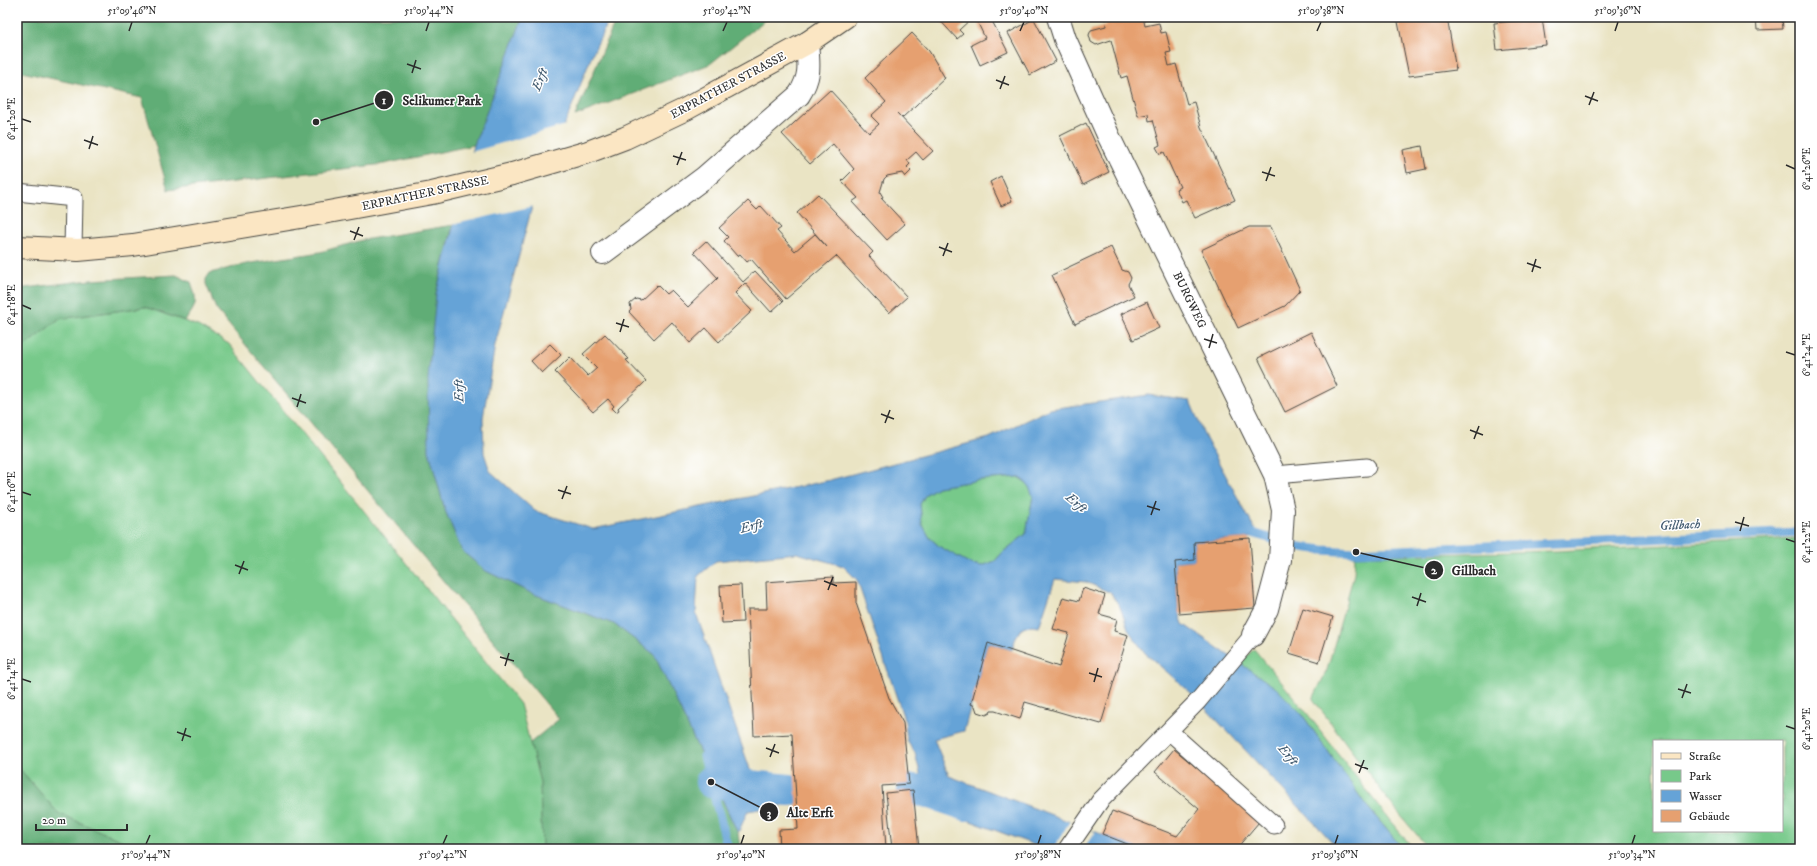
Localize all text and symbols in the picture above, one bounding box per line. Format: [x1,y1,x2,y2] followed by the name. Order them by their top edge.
[108,5,156,17] text: 51°09'46"N
[404,5,454,17] text: 51°09'44"N
[703,5,751,17] text: 51°09'42"N
[999,5,1049,17] text: 51°09'40"N
[1298,5,1344,17] text: 51°09'38"N
[1595,5,1641,17] text: 51°09'36"N
[668,48,789,122] street label: ERPRATHER STRASSE
[528,65,552,94] water label: Erft
[374,88,489,113] callout: Selikumer Park
[382,93,387,108] text: 1
[402,93,482,109] text: Selikumer Park
[6,98,18,140] text: 6°41'20"E
[1801,148,1813,190] text: 6°41'26"E
[360,173,490,214] street label: ERPRATHER STRASSE
[1169,270,1210,331] street label: BURGWEG
[6,284,18,326] text: 6°41'18"E
[1801,333,1813,377] text: 6°41'24"E
[450,378,468,404] water label: Erft
[6,471,18,513] text: 6°41'16"E
[1062,489,1091,517] water label: Erft
[737,515,765,537] water label: Erft
[1659,516,1701,534] water label: Gillbach
[1801,521,1813,563] text: 6°41'22"E
[1424,558,1504,583] callout: Gillbach
[1431,563,1438,578] text: 2
[1452,563,1496,579] text: Gillbach
[6,658,18,700] text: 6°41'14"E
[1801,708,1813,750] text: 6°41'20"E
[1274,740,1302,769] water label: Erft
[1653,740,1783,832] legend
[1689,749,1721,764] text: Straße
[1689,769,1711,784] text: Park
[1688,789,1722,804] text: Wasser
[759,800,841,825] callout: Alte Erft
[786,805,834,821] text: Alte Erft
[36,806,127,832] scale bar
[767,806,772,821] text: 3
[1689,809,1730,824] text: Gebäude
[42,813,66,828] text: 20 m
[121,849,171,861] text: 51°09'44"N
[419,849,467,861] text: 51°09'42"N
[716,849,766,861] text: 51°09'40"N
[1015,849,1061,861] text: 51°09'38"N
[1312,849,1358,861] text: 51°09'36"N
[1608,849,1656,861] text: 51°09'34"N

